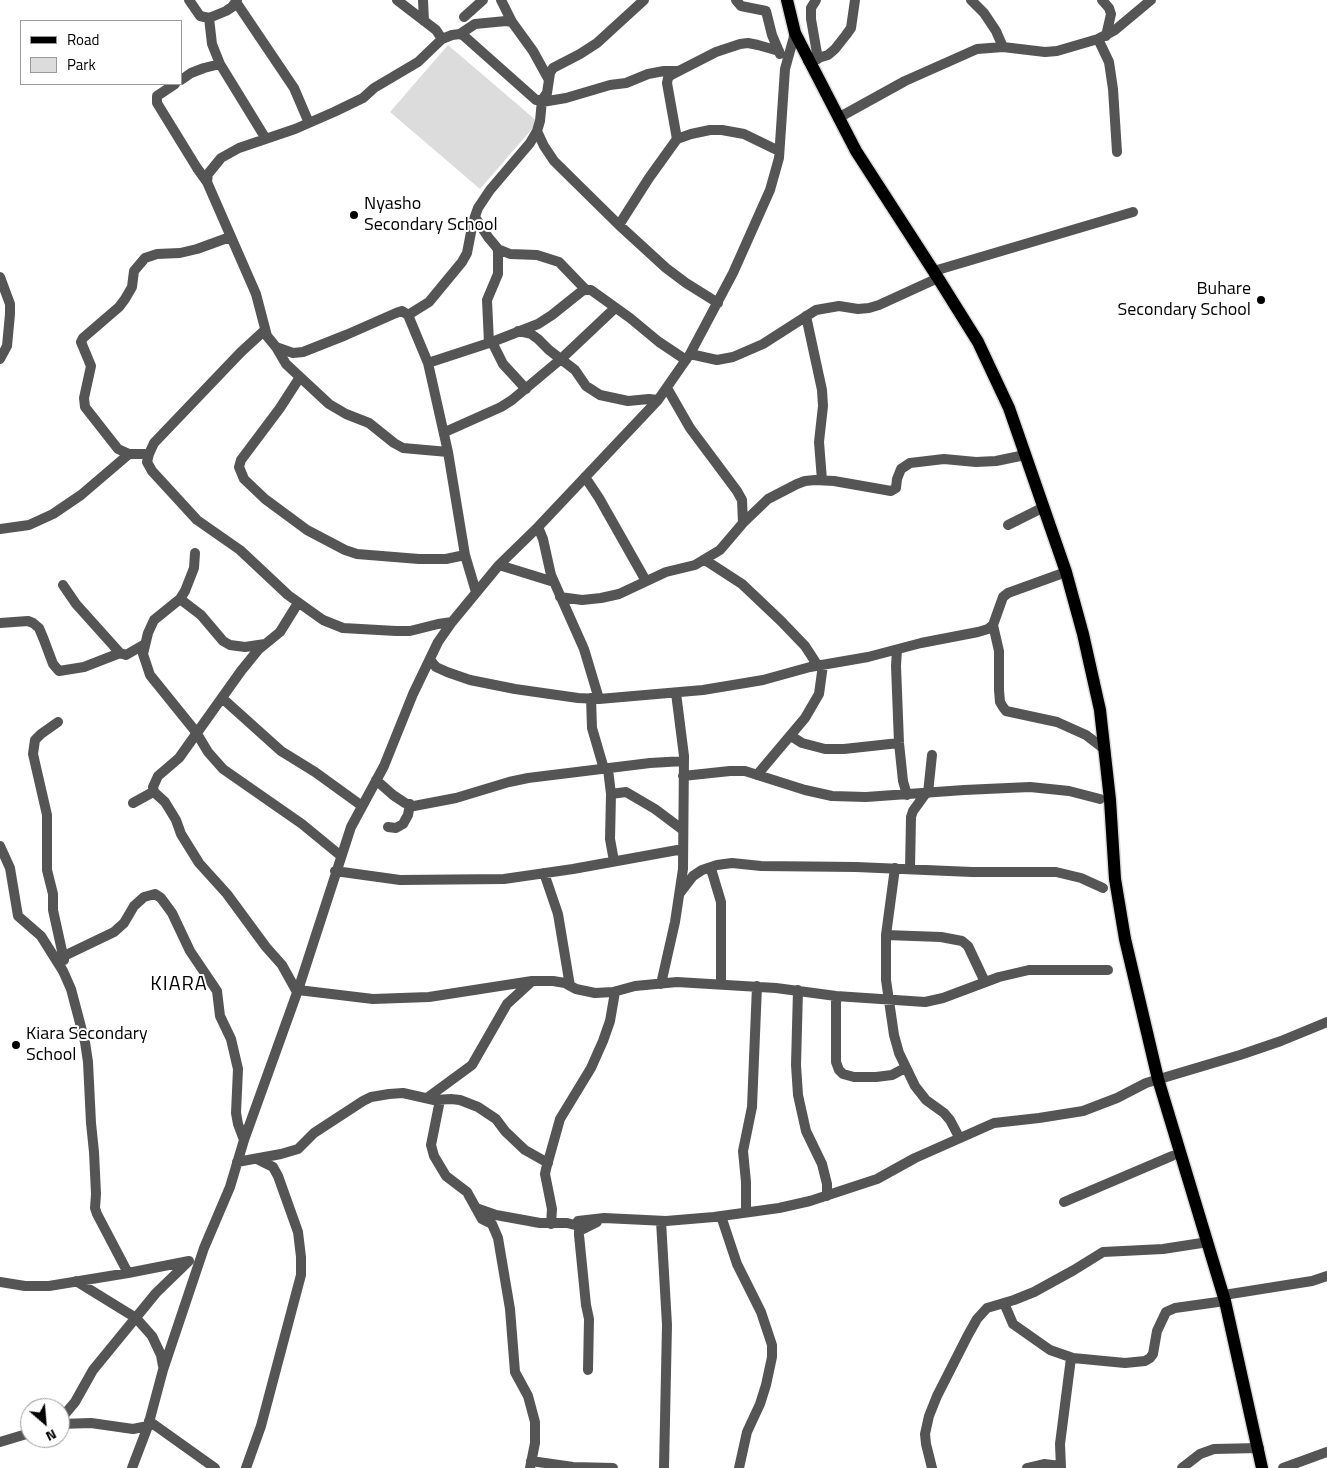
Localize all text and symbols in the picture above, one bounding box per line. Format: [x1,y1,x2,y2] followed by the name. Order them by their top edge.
[20,20,182,85] legend
[67,28,99,51] text: Road
[67,53,96,76] text: Park
[364,194,498,236] place label: Nyasho Secondary School
[348,209,360,221] marker: Nyasho Secondary School
[1117,279,1251,322] place label: Buhare Secondary School
[1255,294,1267,306] marker: Buhare Secondary School
[150,973,208,997] district label: KIARA
[26,1024,148,1066] place label: Kiara Secondary School
[10,1039,22,1051] marker: Kiara Secondary School
[20,1398,70,1448] north arrow
[43,1424,61,1447] text: N

